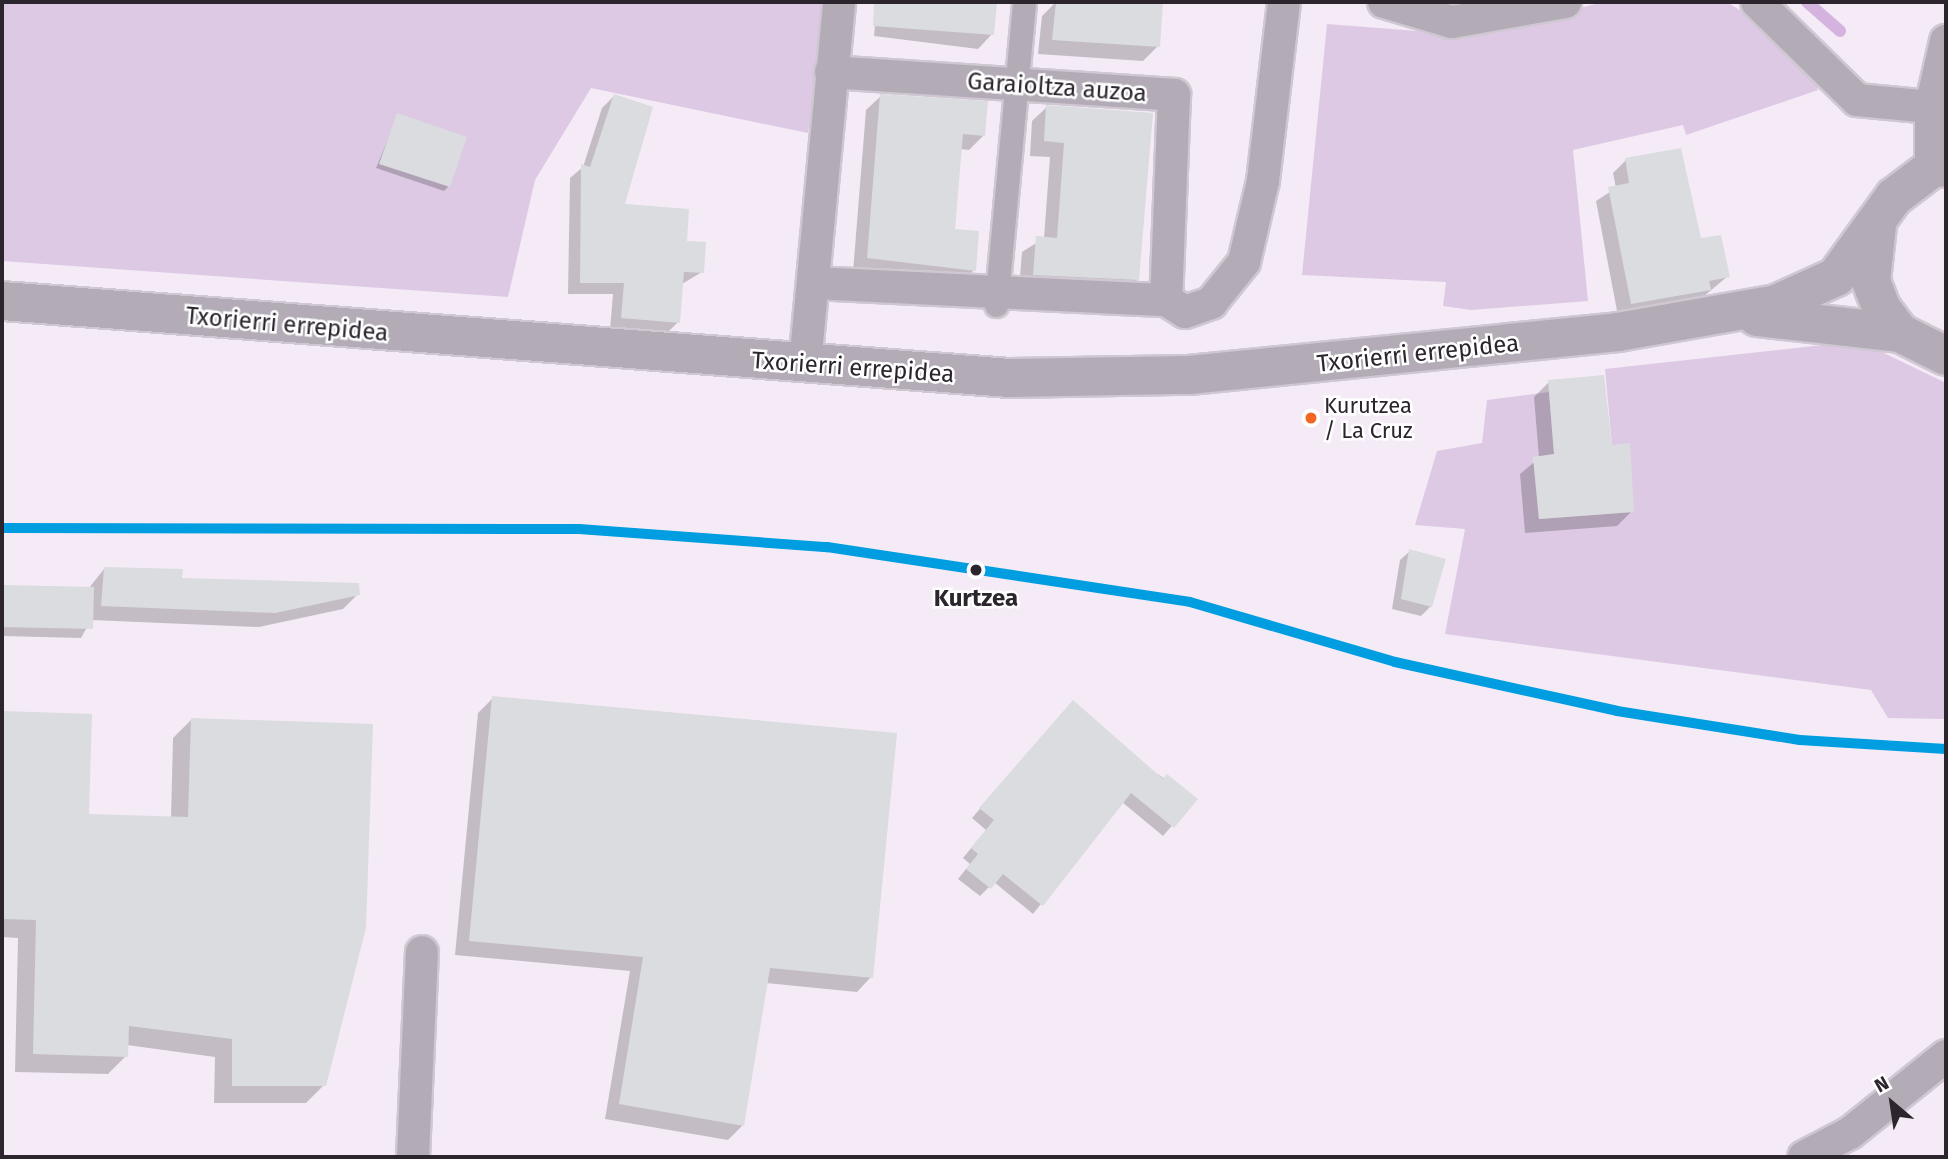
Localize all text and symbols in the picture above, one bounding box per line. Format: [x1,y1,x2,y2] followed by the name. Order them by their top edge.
[966,67,1148,109] street label: Garaioltza auzoa
[185,302,389,348] street label: Txorierri errepidea
[1316,329,1520,379] street label: Txorierri errepidea
[751,347,955,389] street label: Txorierri errepidea
[1324,392,1413,444] place label: Kurutzea / La Cruz
[1304,411,1318,425] marker: Kurutzea / La Cruz
[965,559,987,581] marker: Kurtzea
[934,585,1018,613] place label: Kurtzea
[1857,1068,1927,1138] north arrow
[1870,1071,1893,1097] text: N

